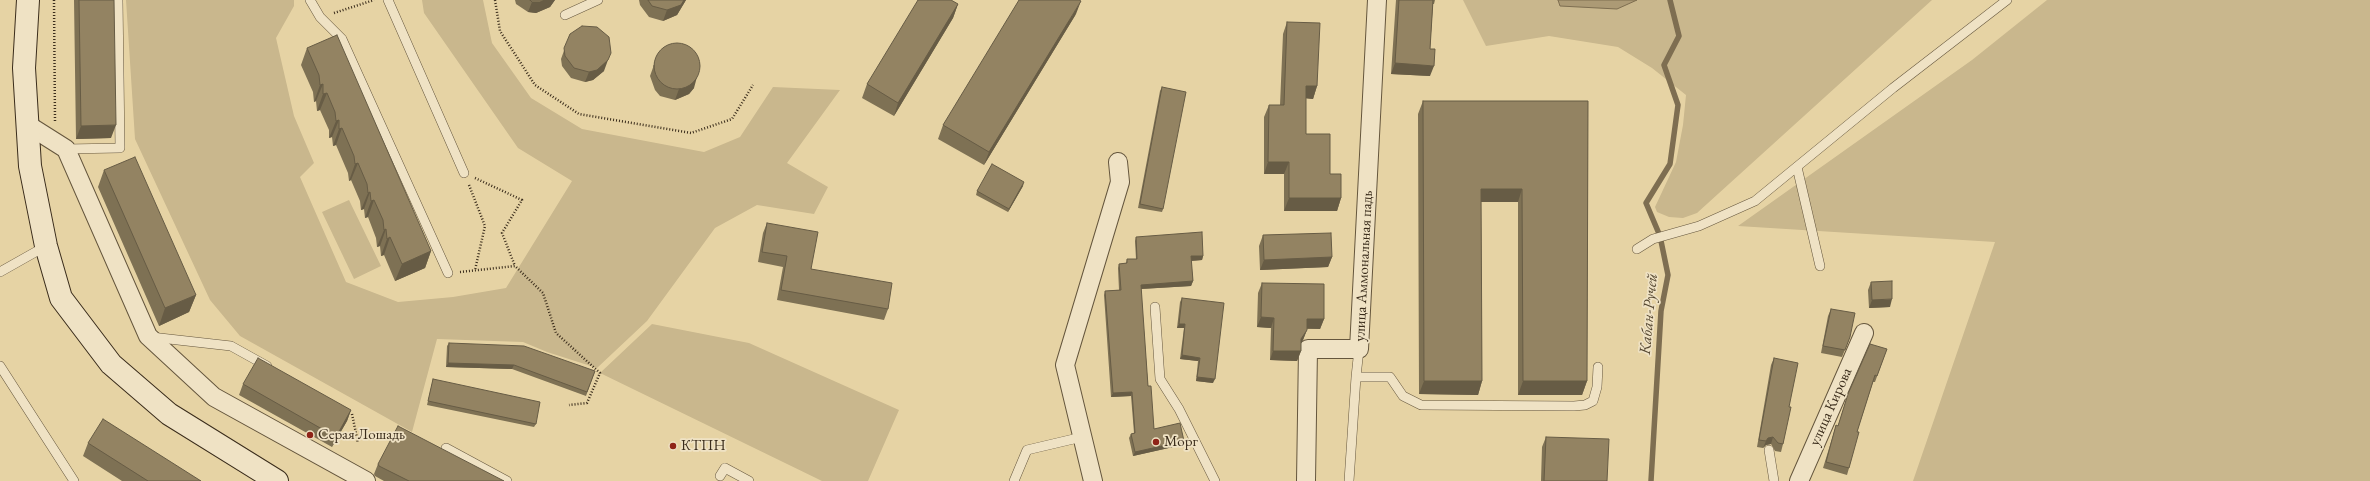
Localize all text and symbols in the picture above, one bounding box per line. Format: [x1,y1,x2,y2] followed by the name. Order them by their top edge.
[1351,190,1377,342] street label: улица Аммональная падь
[1636,273,1662,355] water label: Кабан-Ручей
[1806,365,1856,449] street label: улица Кирова
[318,426,405,444] place label: Серая Лошадь
[305,430,315,440] marker: Серая Лошадь
[1164,433,1198,451] place label: Морг
[681,437,726,455] place label: КТПН
[1151,437,1161,447] marker: Морг
[668,441,678,451] marker: КТПН

